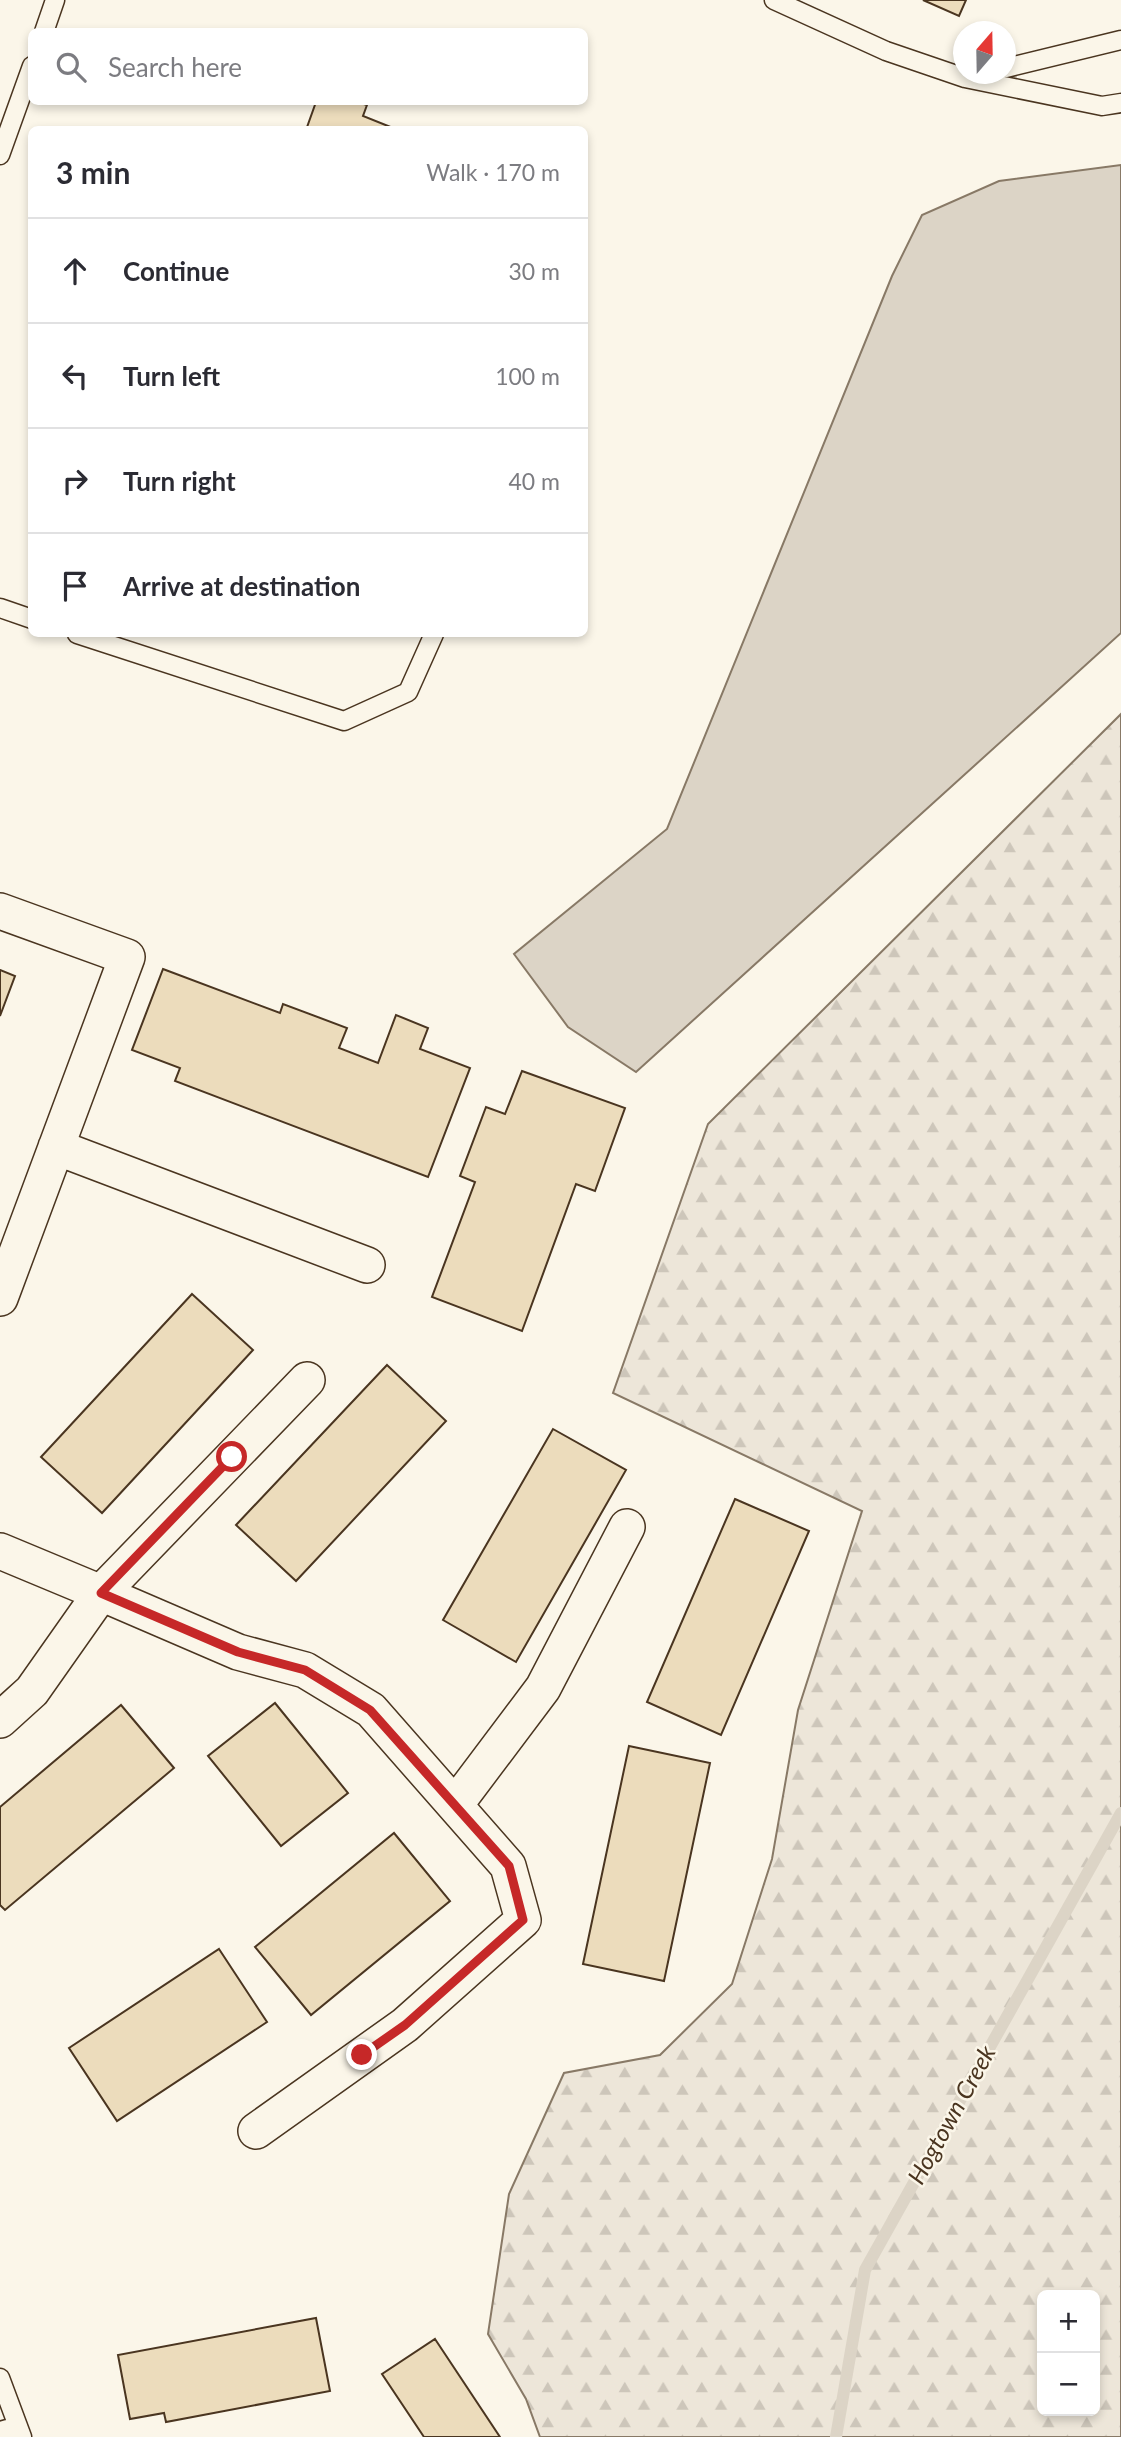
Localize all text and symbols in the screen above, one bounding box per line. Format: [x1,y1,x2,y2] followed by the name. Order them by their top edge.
[953,21,1016,84] north arrow
[28,28,588,105] search box
[52,48,90,86] icon: search
[108,51,242,83] text: Search here
[56,154,130,190] text: 3 min
[426,158,560,186] text: Walk · 170 m
[56,252,94,290] icon: ahead
[123,255,229,287] text: Continue
[509,257,560,285] text: 30 m
[56,357,94,395] icon: left
[123,360,220,392] text: Turn left
[495,362,560,390] text: 100 m
[56,462,94,500] icon: right
[123,465,236,497] text: Turn right
[509,467,560,495] text: 40 m
[56,567,94,605] icon: arrive
[123,570,360,602] text: Arrive at destination
[216,1441,247,1472] route start
[346,2039,377,2070] route end
[901,2039,1001,2189] water label: Hogtown Creek
[1037,2290,1100,2416] map controls
[1037,2290,1100,2353] button: +
[1037,2353,1100,2416] button: −

